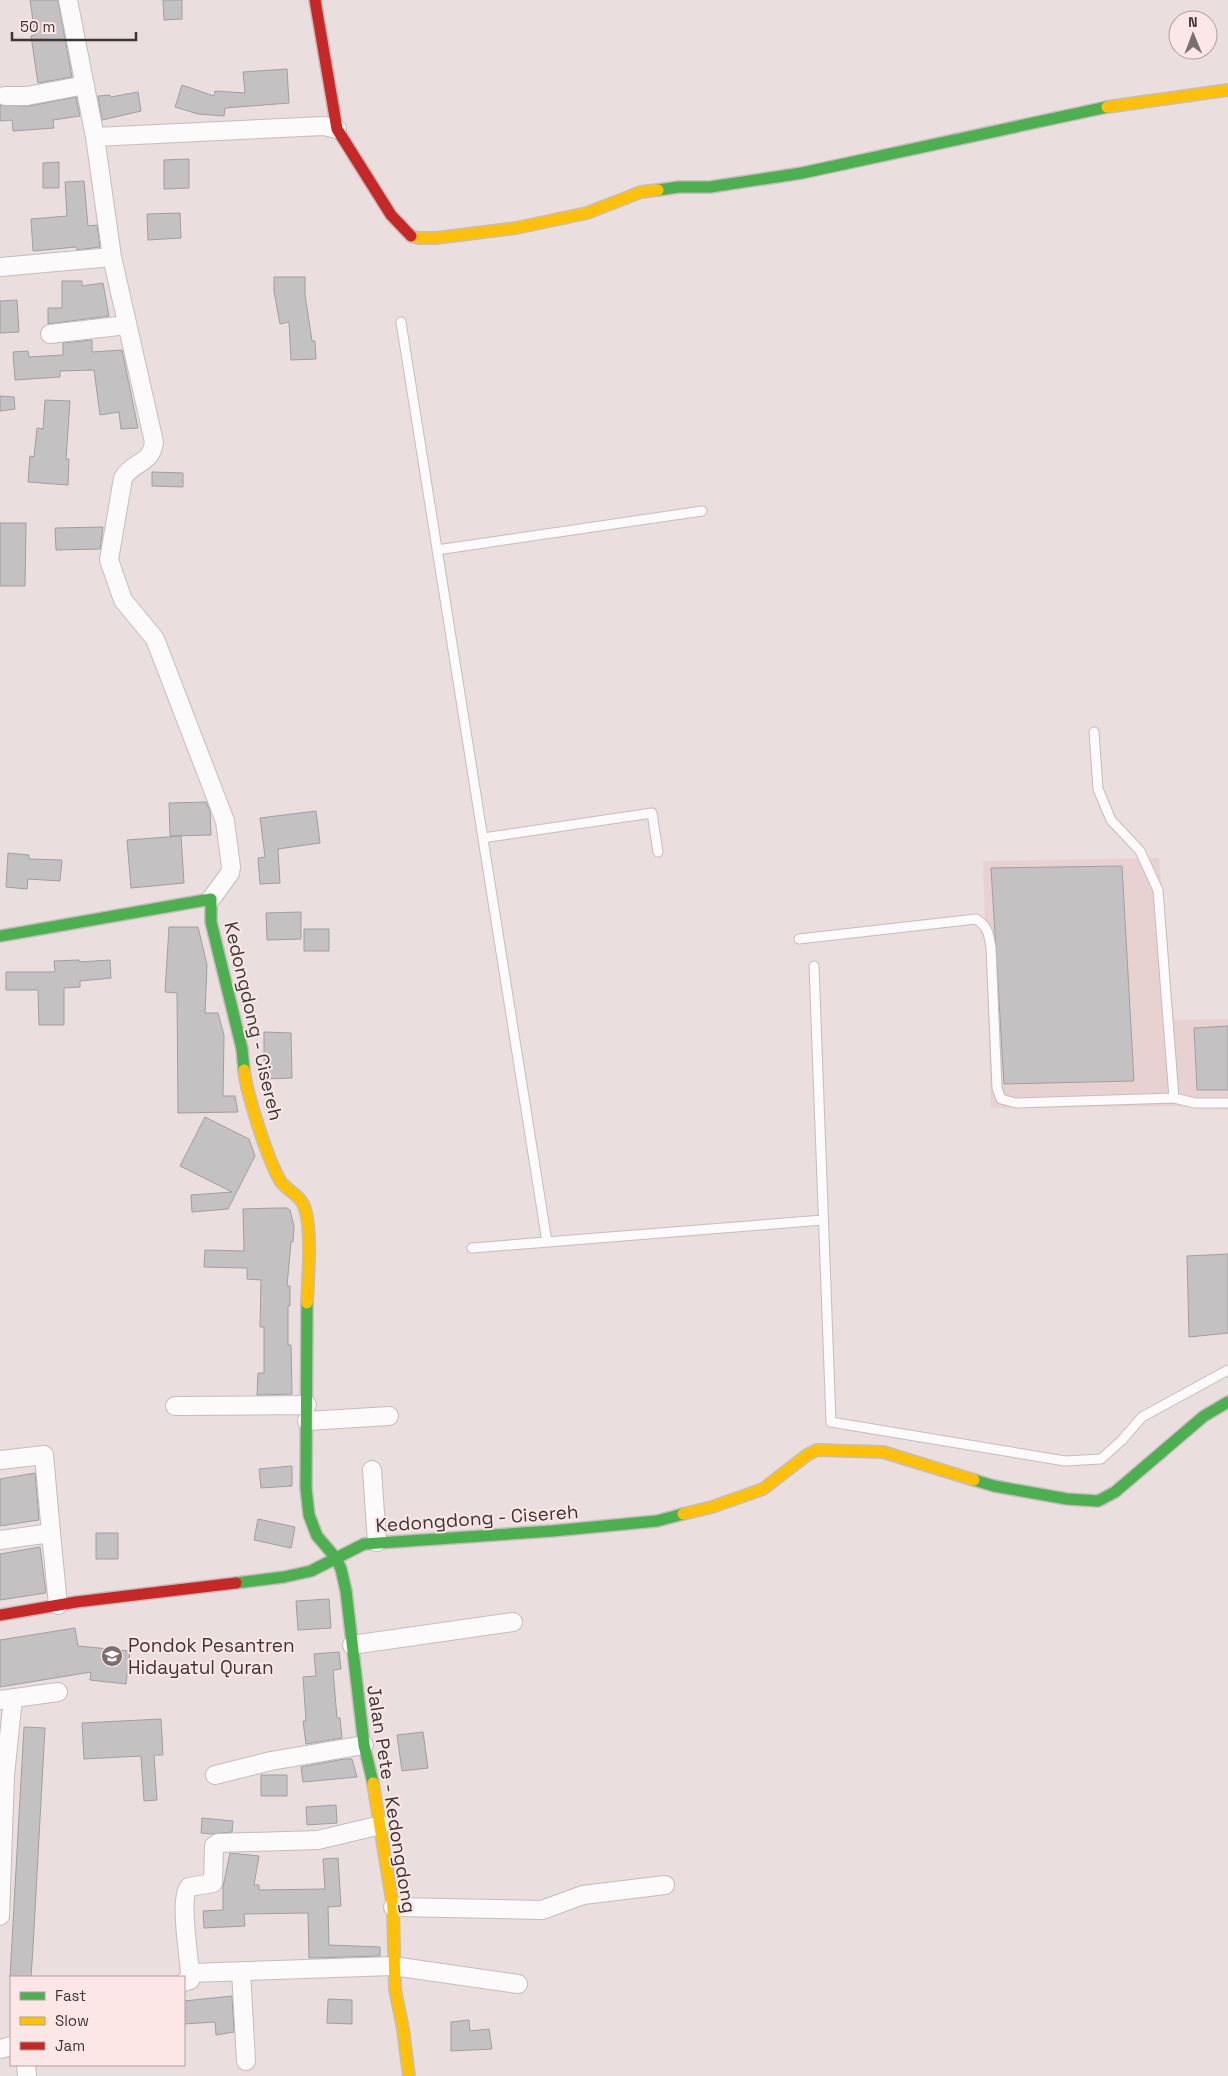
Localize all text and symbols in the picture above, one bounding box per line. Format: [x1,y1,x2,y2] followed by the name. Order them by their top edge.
[12,10,136,42] scale bar
[1168,10,1218,60] north arrow
[1188,13,1198,31] text: N
[20,17,55,36] text: 50 m
[218,919,289,1123] street label: Kedongdong - Cisereh
[375,1499,579,1538] street label: Kedongdong - Cisereh
[128,1633,295,1680] place label: Pondok Pesantren Hidayatul Quran
[100,1644,124,1668] school or university icon: Pondok Pesantren Hidayatul Quran
[361,1683,422,1915] street label: Jalan Pete - Kedongdong
[10,1976,185,2066] legend
[55,1986,86,2005] text: Fast
[55,2011,89,2030] text: Slow
[55,2036,85,2055] text: Jam

